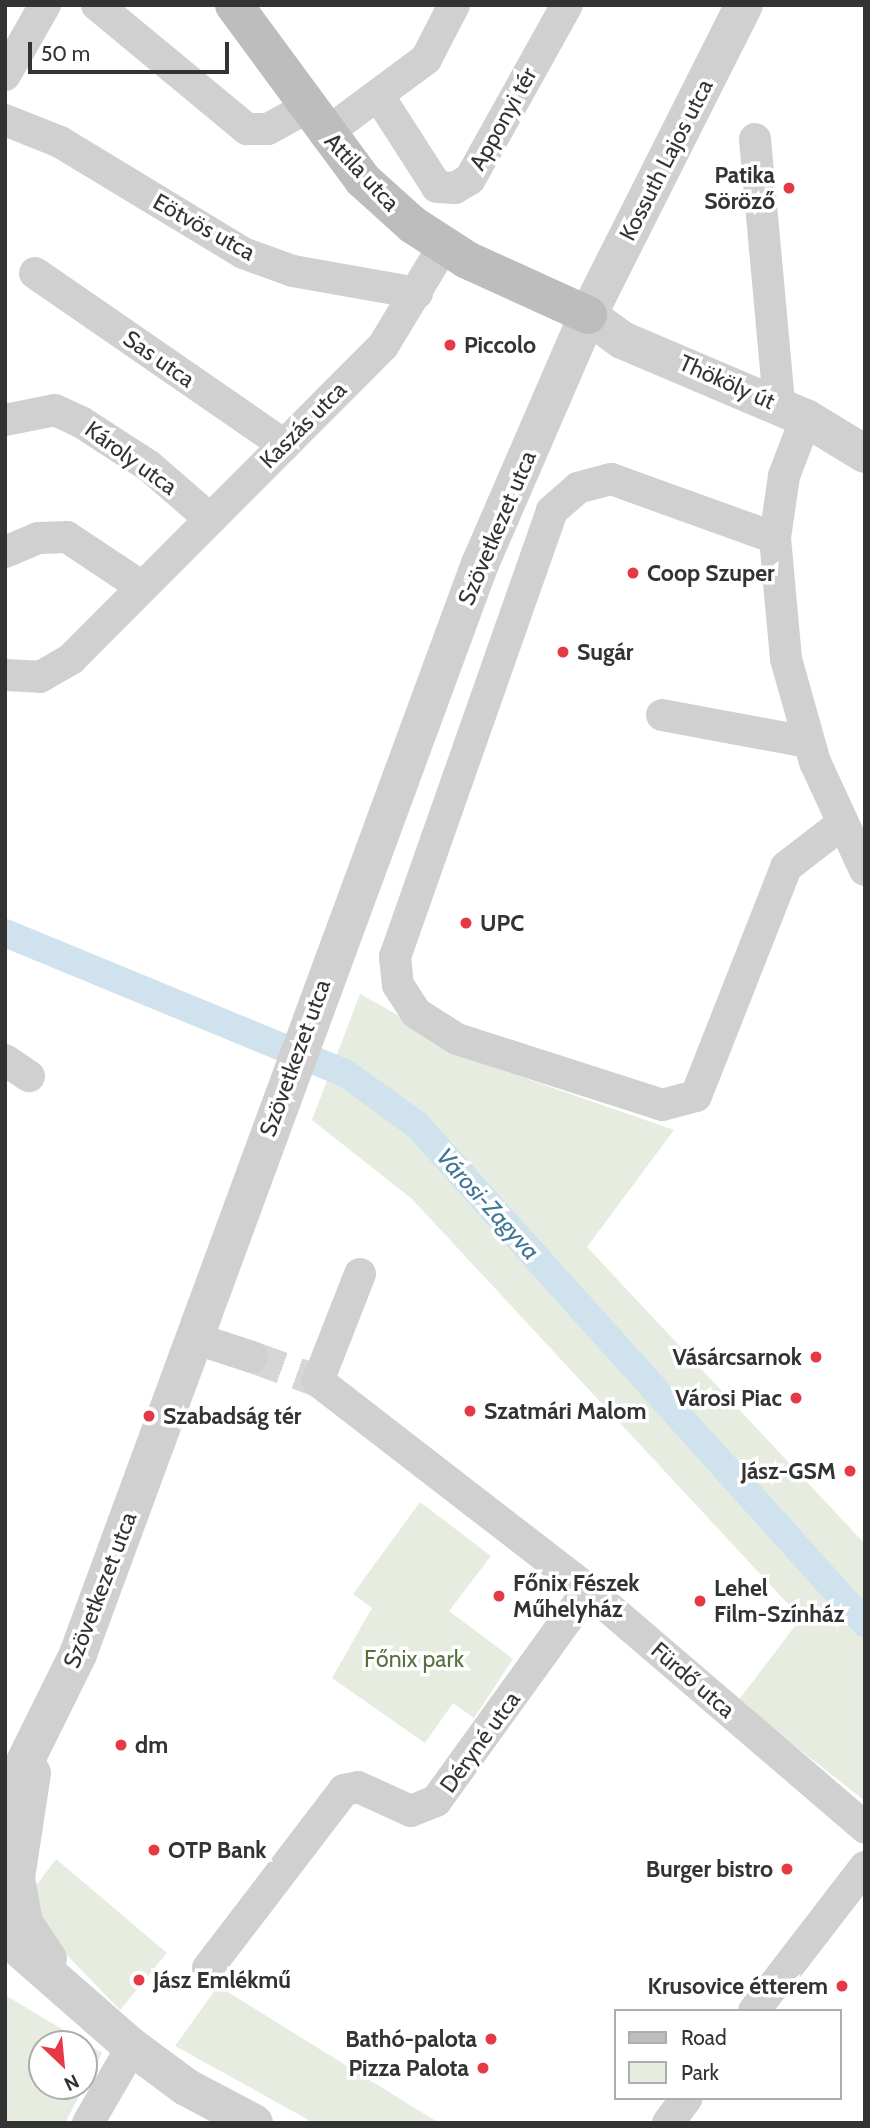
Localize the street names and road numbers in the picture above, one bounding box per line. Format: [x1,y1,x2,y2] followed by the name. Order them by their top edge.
[463,63,543,175] street label: Apponyi tér
[613,75,719,245] street label: Kossuth Lajos utca
[319,127,405,217] street label: Attila utca
[148,188,260,266] street label: Eötvös utca
[118,325,200,393] street label: Sas utca
[675,349,779,415] street label: Thököly út
[254,376,352,474] street label: Kaszás utca
[80,415,182,501] street label: Károly utca
[452,447,542,609] street label: Szövetkezet utca
[254,976,336,1140] street label: Szövetkezet utca
[58,1508,142,1672] street label: Szövetkezet utca
[645,1636,741,1724] street label: Fürdő utca
[434,1686,526,1798] street label: Déryné utca

